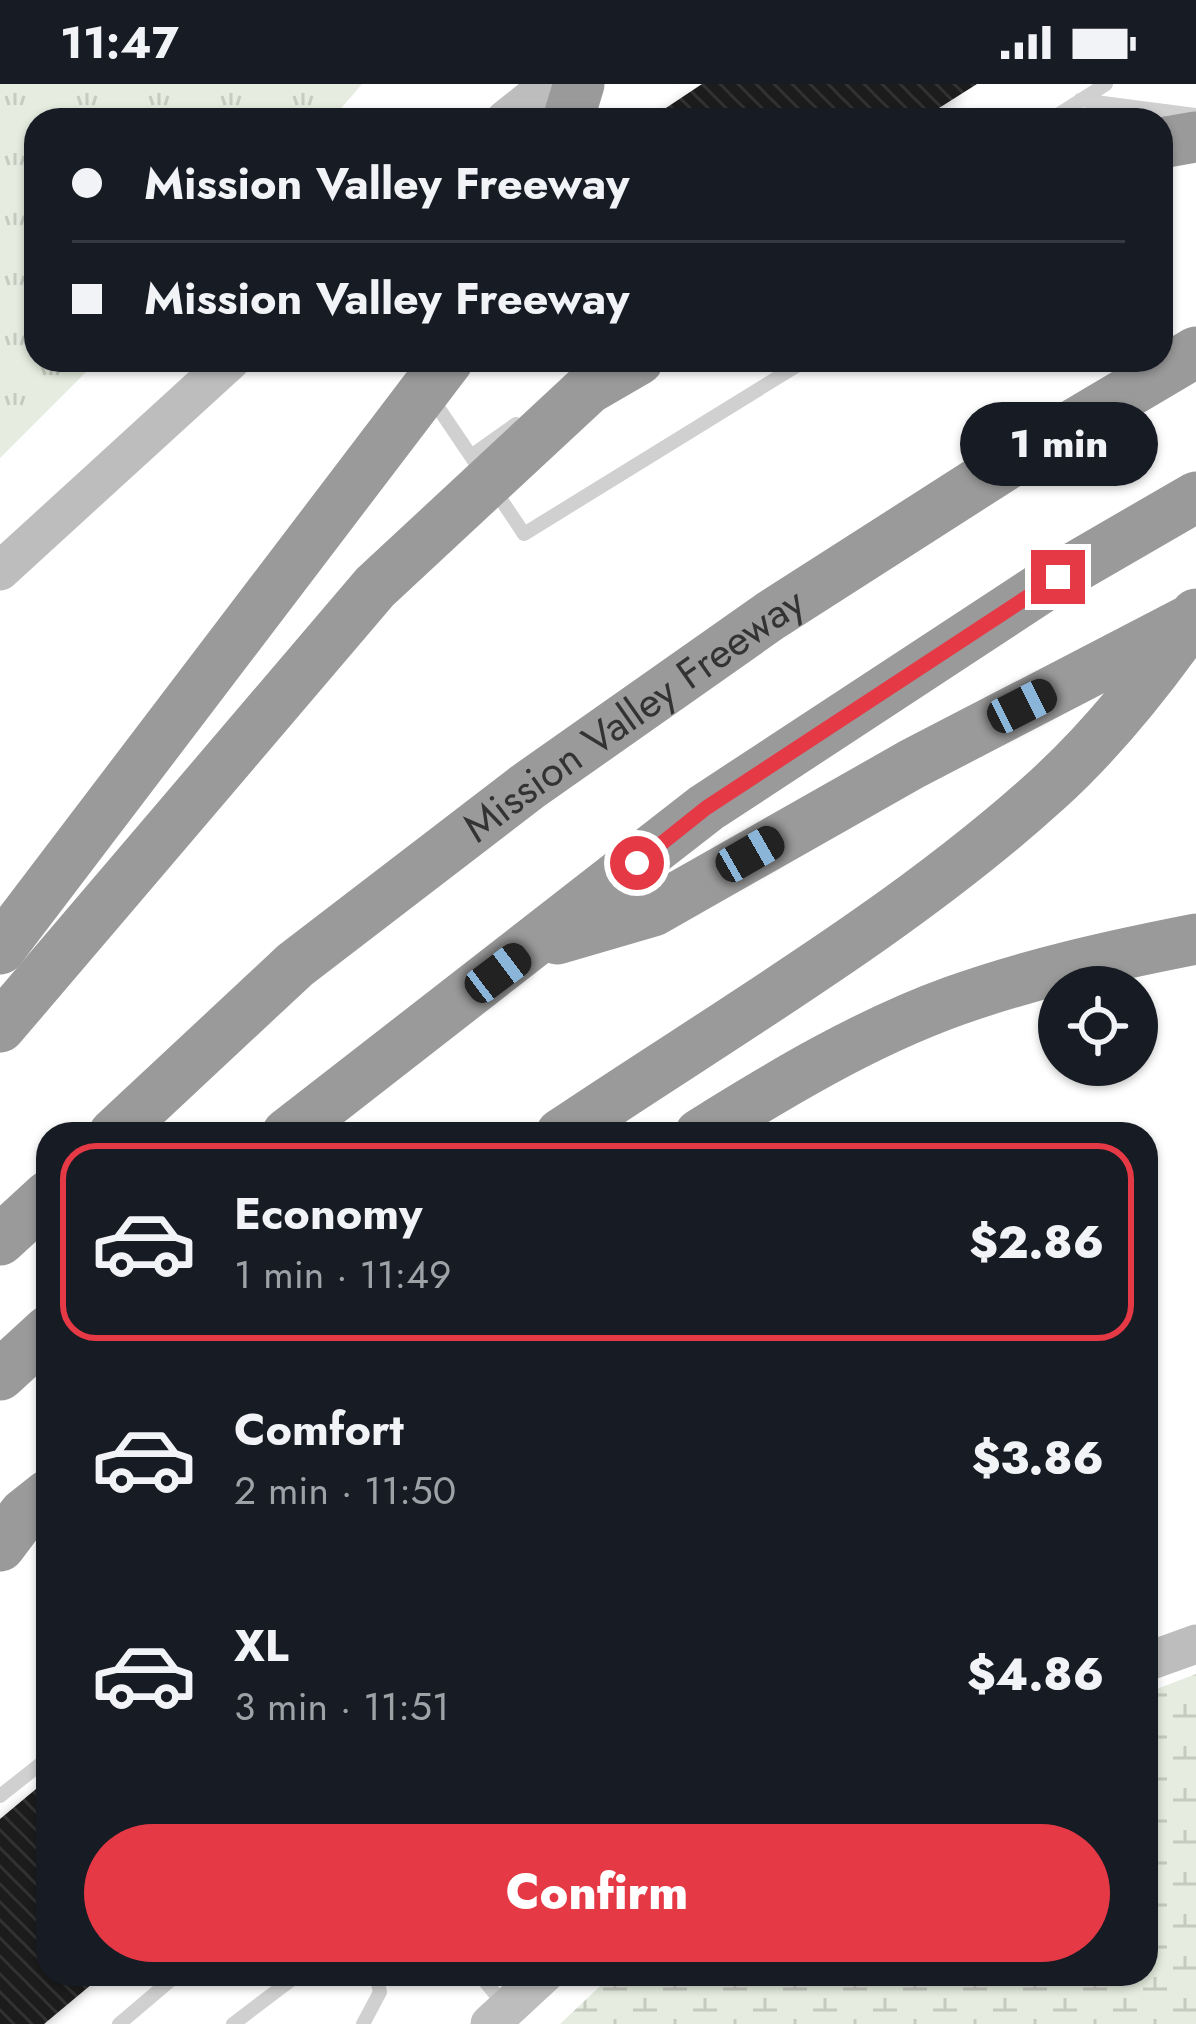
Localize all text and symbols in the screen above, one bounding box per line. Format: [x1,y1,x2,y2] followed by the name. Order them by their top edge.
[60,10,179,75] text: 11:47
[144,151,630,216] text: Mission Valley Freeway
[144,266,630,331] text: Mission Valley Freeway
[959,403,1157,487] callout: 1 min
[1010,415,1108,472] text: 1 min
[1031,550,1085,604] route end
[450,571,816,856] street label: Mission Valley Freeway
[982,674,1062,738] car
[710,820,790,888] car
[610,836,664,890] route start
[458,937,538,1009] car
[1038,966,1158,1086] map controls
[1038,966,1158,1086] button: locate
[234,1181,422,1246] text: Economy
[90,1188,198,1296] icon: car
[969,1210,1104,1275] text: $2.86
[234,1246,451,1303] text: 1 min · 11:49
[234,1397,404,1462] text: Comfort
[90,1404,198,1512] icon: car
[972,1426,1104,1491] text: $3.86
[234,1462,456,1519] text: 2 min · 11:50
[234,1613,289,1678] text: XL
[90,1620,198,1728] icon: car
[967,1642,1104,1707] text: $4.86
[234,1678,449,1735] text: 3 min · 11:51
[84,1824,1110,1962] button: Confirm

